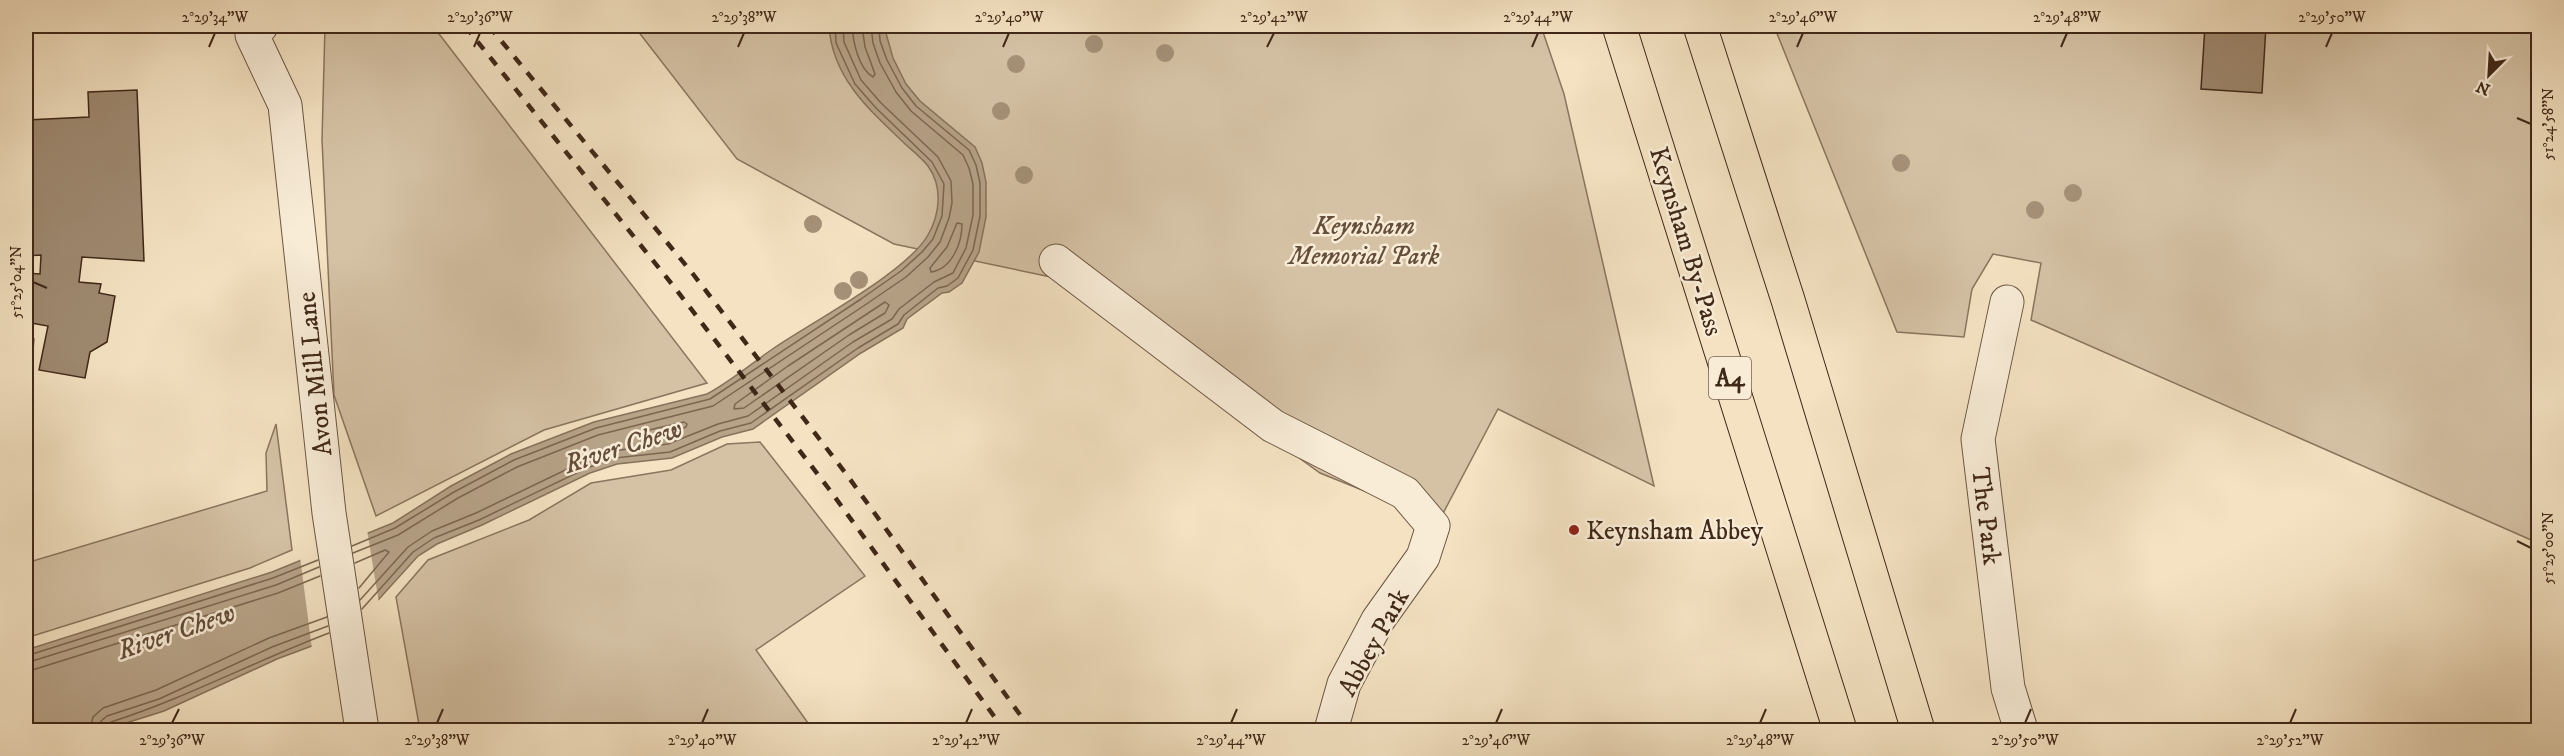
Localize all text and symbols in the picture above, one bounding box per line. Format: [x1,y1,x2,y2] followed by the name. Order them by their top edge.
[182,8,248,27] text: 2°29'34"W
[447,8,513,27] text: 2°29'36"W
[711,8,777,27] text: 2°29'38"W
[975,8,1044,27] text: 2°29'40"W
[1240,8,1308,27] text: 2°29'42"W
[1503,8,1573,27] text: 2°29'44"W
[1769,8,1838,27] text: 2°29'46"W
[2033,8,2101,27] text: 2°29'48"W
[2298,8,2366,27] text: 2°29'50"W
[2459,45,2519,105] north arrow
[2473,76,2493,100] text: N
[2539,88,2558,160] text: 51°24'58"N
[1641,143,1730,340] street label: Keynsham By-Pass
[1287,210,1440,273] park label: Keynsham Memorial Park
[7,246,26,318] text: 51°25'04"N
[290,290,341,458] street label: Avon Mill Lane
[1709,357,1751,399] road number: A4
[559,412,687,482] water label: River Chew
[1963,465,2008,567] street label: The Park
[2539,512,2558,584] text: 51°25'00"N
[1586,515,1764,548] place label: Keynsham Abbey
[1567,523,1581,537] marker: Keynsham Abbey
[1331,583,1417,702] street label: Abbey Park
[112,596,240,668] water label: River Chew
[139,731,205,750] text: 2°29'36"W
[404,731,470,750] text: 2°29'38"W
[668,731,737,750] text: 2°29'40"W
[932,731,1000,750] text: 2°29'42"W
[1196,731,1266,750] text: 2°29'44"W
[1462,731,1531,750] text: 2°29'46"W
[1726,731,1794,750] text: 2°29'48"W
[1991,731,2059,750] text: 2°29'50"W
[2257,731,2324,750] text: 2°29'52"W

